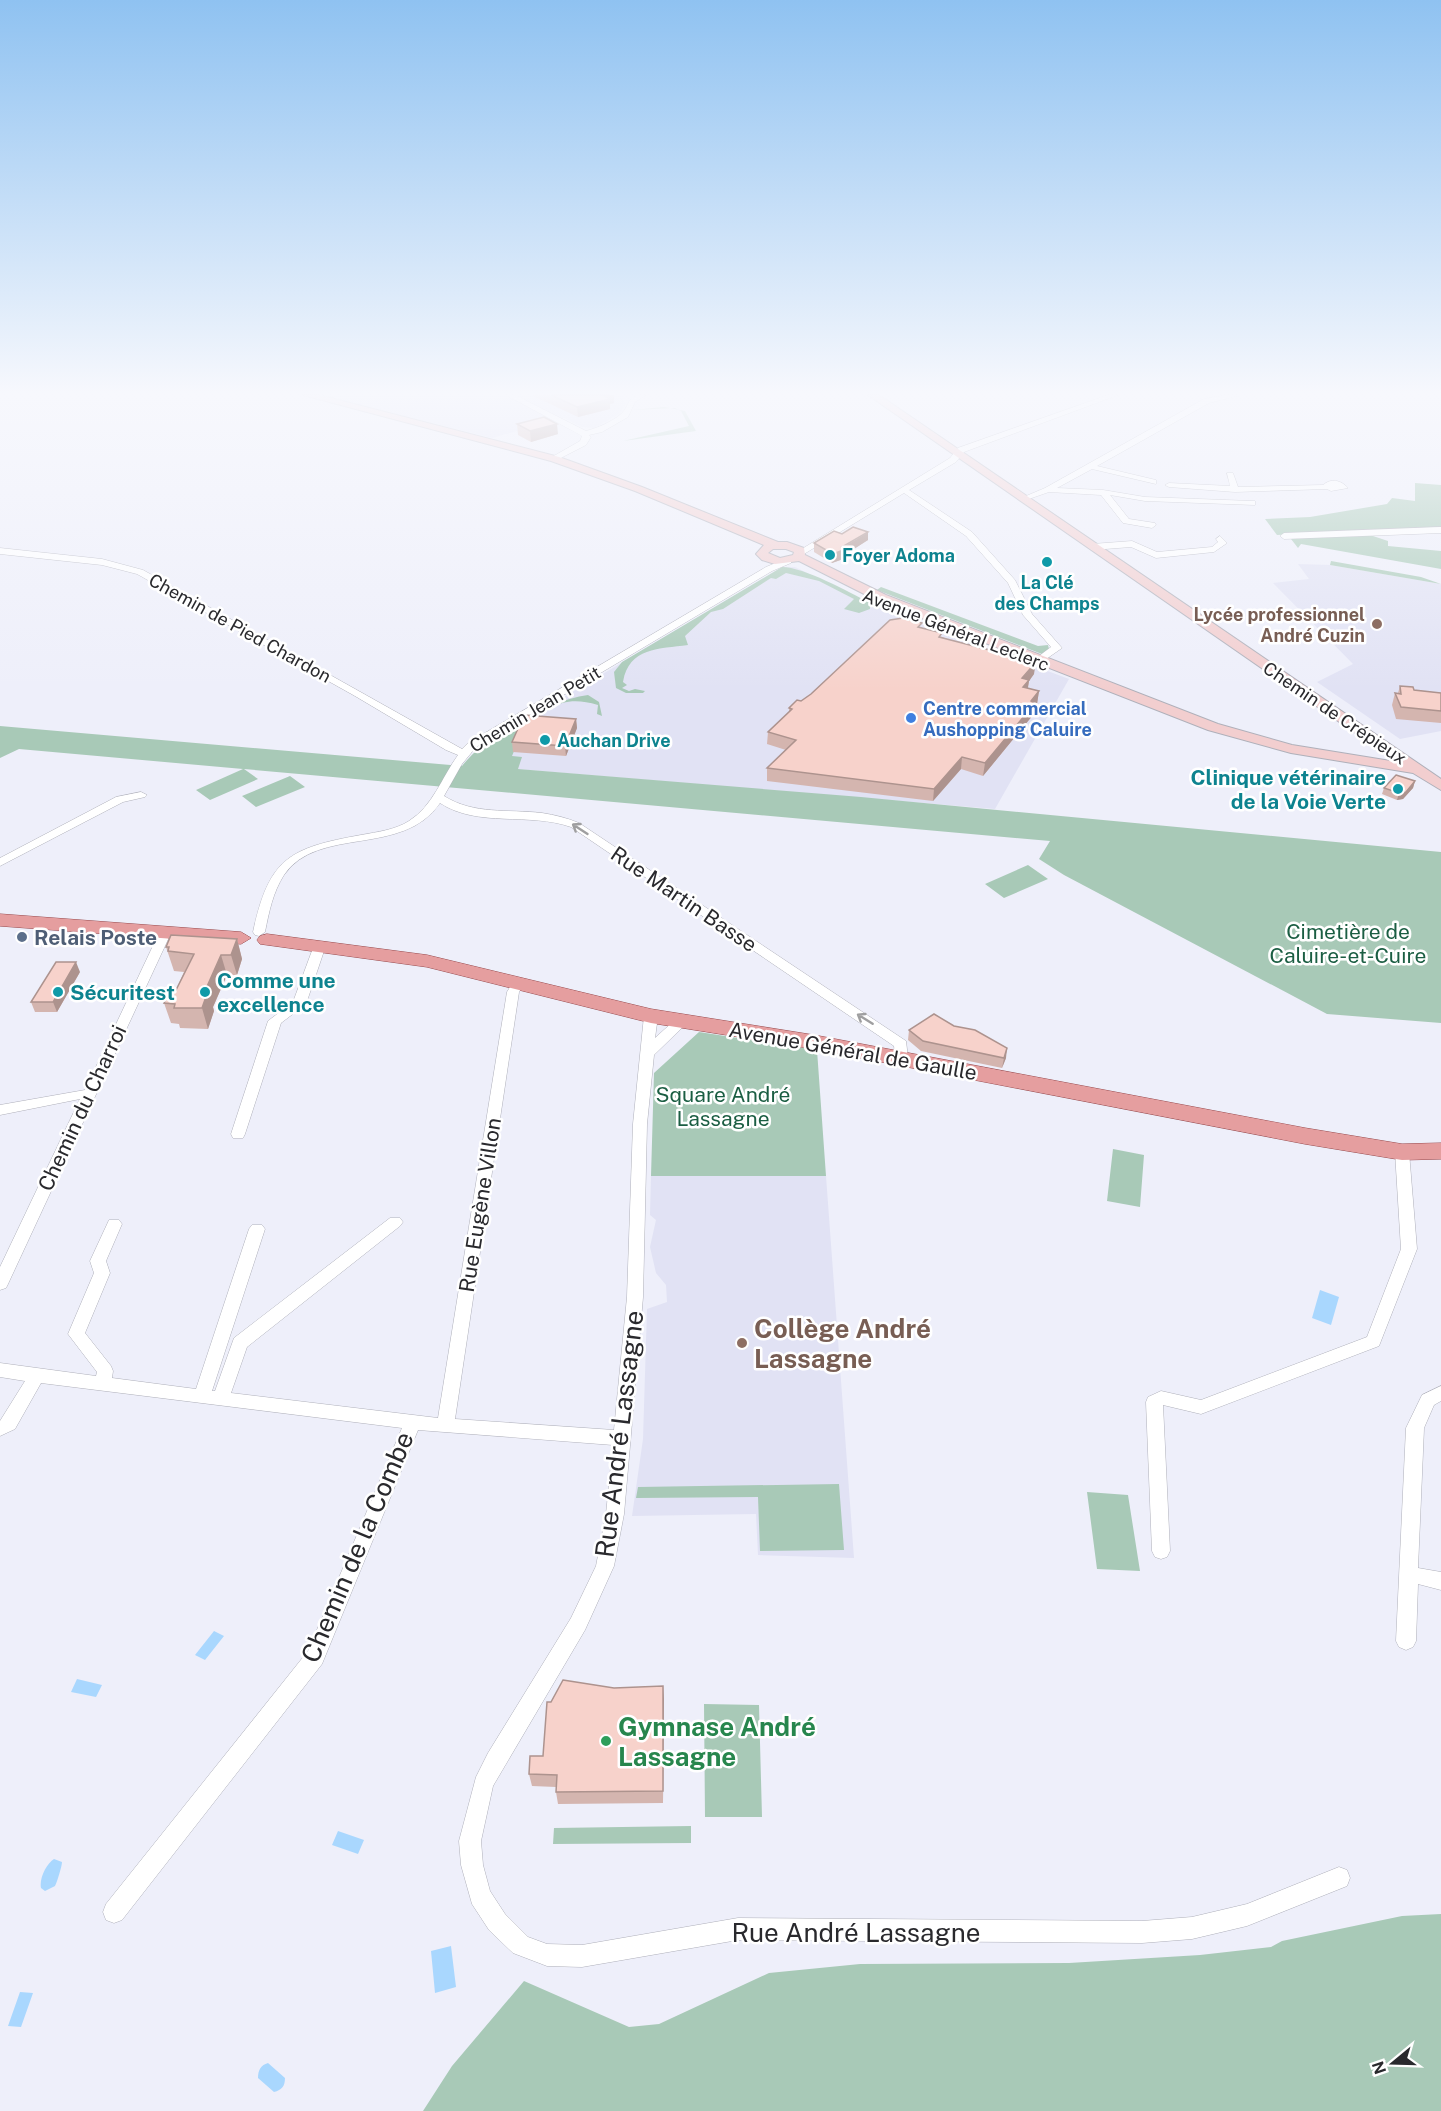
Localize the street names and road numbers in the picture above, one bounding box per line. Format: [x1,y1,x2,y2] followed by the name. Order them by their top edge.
[145,569,335,687] street label: Chemin de Pied Chardon
[860,585,1052,675] street label: Avenue Général Leclerc
[1259,657,1411,769] street label: Chemin de Crépieux
[466,662,604,756] street label: Chemin Jean Petit
[606,841,762,957] street label: Rue Martin Basse
[727,1017,979,1085] street label: Avenue Général de Gaulle
[33,1021,131,1195] street label: Chemin du Charroi
[454,1116,506,1294] street label: Rue Eugène Villon
[588,1309,650,1559] street label: Rue André Lassagne
[294,1427,420,1667] street label: Chemin de la Combe
[732,1917,980,1948] street label: Rue André Lassagne

